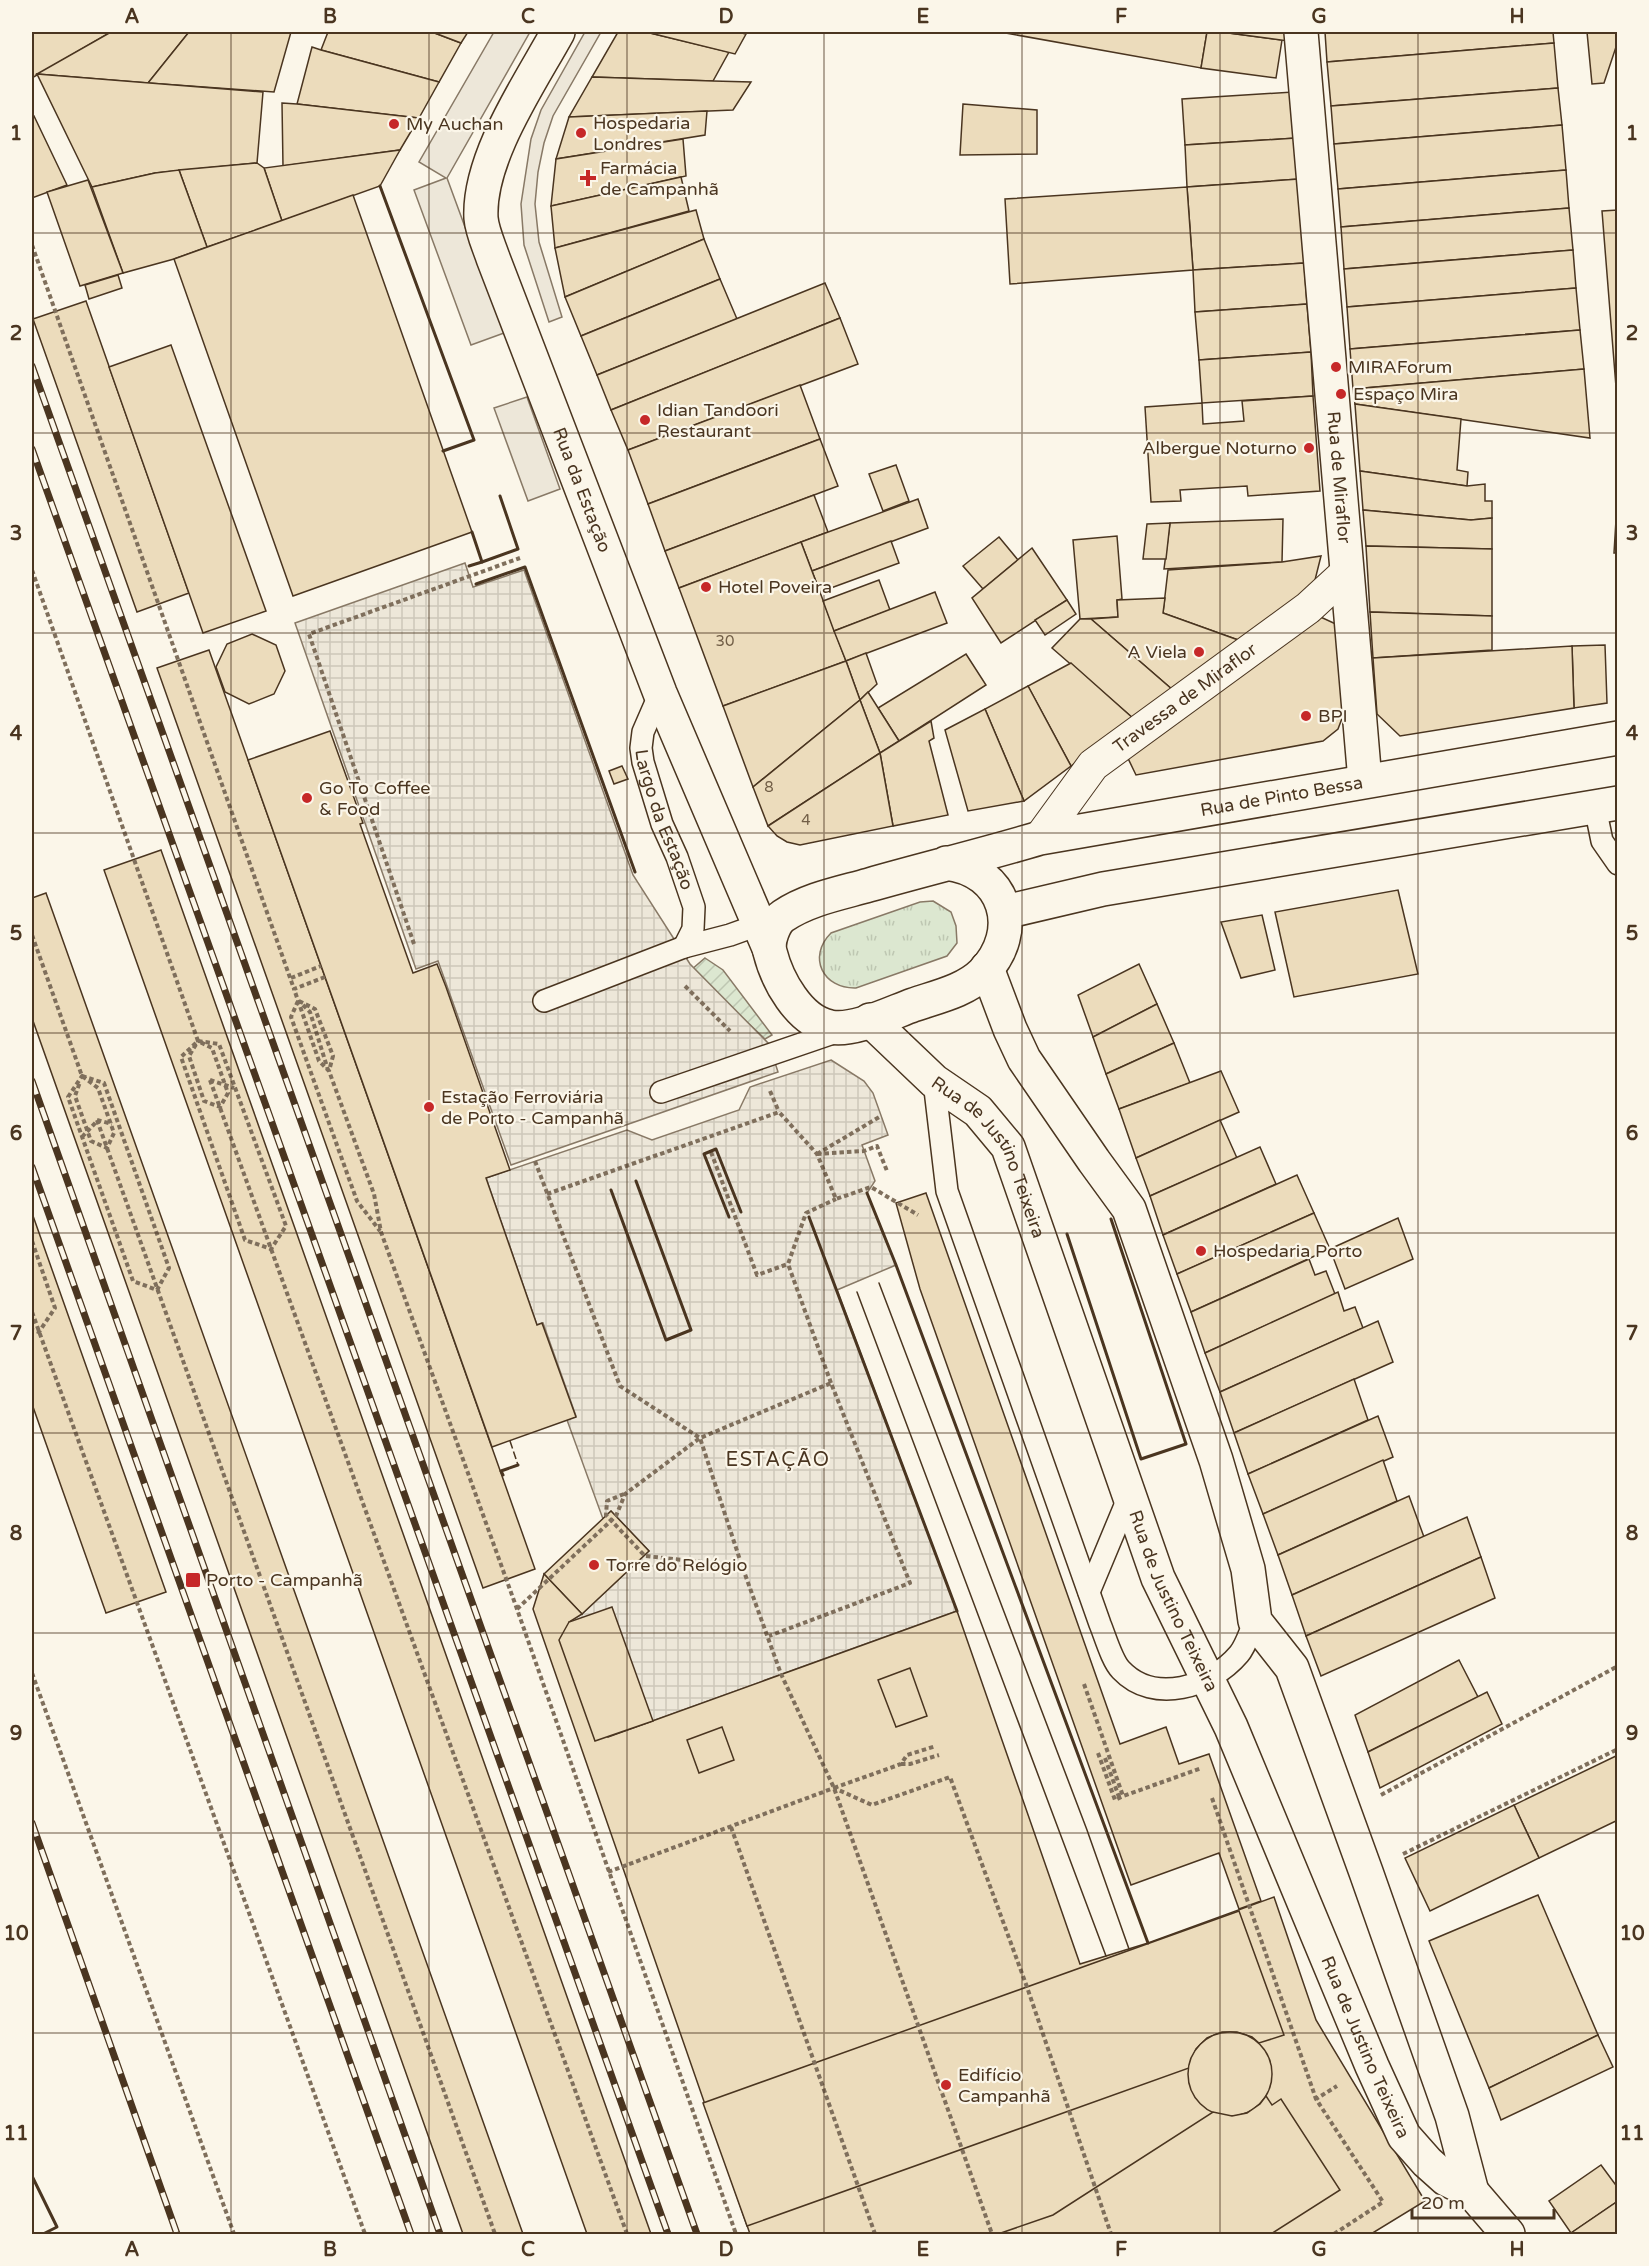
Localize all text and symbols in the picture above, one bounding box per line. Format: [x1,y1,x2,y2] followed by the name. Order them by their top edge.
[125,5,140,29] text: A
[323,5,337,29] text: B
[521,5,535,29] text: C
[718,5,734,29] text: D
[917,5,930,29] text: E
[1115,5,1127,29] text: F
[1311,5,1327,29] text: G
[1509,5,1525,29] text: H
[593,112,690,155] place label: Hospedaria Londres
[406,113,503,135] place label: My Auchan
[387,117,401,131] marker: My Auchan
[10,122,22,146] text: 1
[1626,122,1638,146] text: 1
[574,126,588,140] marker: Hospedaria Londres
[600,157,719,200] place label: Farmácia de Campanhã
[581,171,595,185] marker: Farmácia de Campanhã
[10,322,22,346] text: 2
[1626,322,1638,346] text: 2
[1348,356,1452,378] place label: MIRAForum
[1329,360,1343,374] marker: MIRAForum
[1353,383,1458,405] place label: Espaço Mira
[1334,387,1348,401] marker: Espaço Mira
[657,399,779,442] place label: Idian Tandoori Restaurant
[1322,410,1356,545] street label: Rua de Miraflor
[638,413,652,427] marker: Idian Tandoori Restaurant
[548,424,616,556] street label: Rua da Estação
[1142,437,1297,459] place label: Albergue Noturno
[1302,441,1316,455] marker: Albergue Noturno
[10,522,22,546] text: 3
[1626,522,1638,546] text: 3
[718,576,832,598] place label: Hotel Poveira
[699,580,713,594] marker: Hotel Poveira
[716,632,734,650] house number: 30
[1109,638,1261,758] street label: Travessa de Miraflor
[1127,641,1187,663] place label: A Viela
[1192,645,1206,659] marker: A Viela
[1318,705,1348,727] place label: BPI
[1299,709,1313,723] marker: BPI
[10,722,23,746] text: 4
[1626,722,1639,746] text: 4
[630,748,698,893] street label: Largo da Estação
[1199,771,1364,821] street label: Rua de Pinto Bessa
[319,777,431,820] place label: Go To Coffee & Food
[764,778,774,796] house number: 8
[300,791,314,805] marker: Go To Coffee & Food
[801,811,811,829] house number: 4
[10,922,22,946] text: 5
[1626,922,1638,946] text: 5
[927,1072,1050,1241] street label: Rua de Justino Teixeira
[441,1086,624,1129] place label: Estação Ferroviária de Porto - Campanhã
[422,1100,436,1114] marker: Estação Ferroviária de Porto - Campanhã
[10,1122,22,1146] text: 6
[1626,1122,1638,1146] text: 6
[1213,1240,1363,1262] place label: Hospedaria Porto
[1194,1244,1208,1258] marker: Hospedaria Porto
[10,1322,22,1346] text: 7
[1626,1322,1638,1346] text: 7
[725,1447,831,1472] district label: ESTAÇÃO
[1124,1507,1223,1695] street label: Rua de Justino Teixeira
[10,1522,22,1546] text: 8
[1626,1522,1638,1546] text: 8
[606,1554,747,1576] place label: Torre do Relógio
[587,1558,601,1572] marker: Torre do Relógio
[206,1569,363,1591] place label: Porto - Campanhã
[184,1571,202,1589] marker: Porto - Campanhã
[10,1722,22,1746] text: 9
[1626,1722,1638,1746] text: 9
[3,1922,29,1946] text: 10
[1619,1922,1645,1946] text: 10
[1316,1953,1415,2142] street label: Rua de Justino Teixeira
[958,2064,1051,2107] place label: Edifício Campanhã
[939,2078,953,2092] marker: Edifício Campanhã
[3,2122,29,2146] text: 11
[1619,2122,1645,2146] text: 11
[1412,2182,1554,2220] scale bar
[1421,2192,1465,2214] text: 20 m
[125,2238,140,2262] text: A
[323,2238,337,2262] text: B
[521,2238,535,2262] text: C
[718,2238,734,2262] text: D
[917,2238,930,2262] text: E
[1115,2238,1127,2262] text: F
[1311,2238,1327,2262] text: G
[1509,2238,1525,2262] text: H

